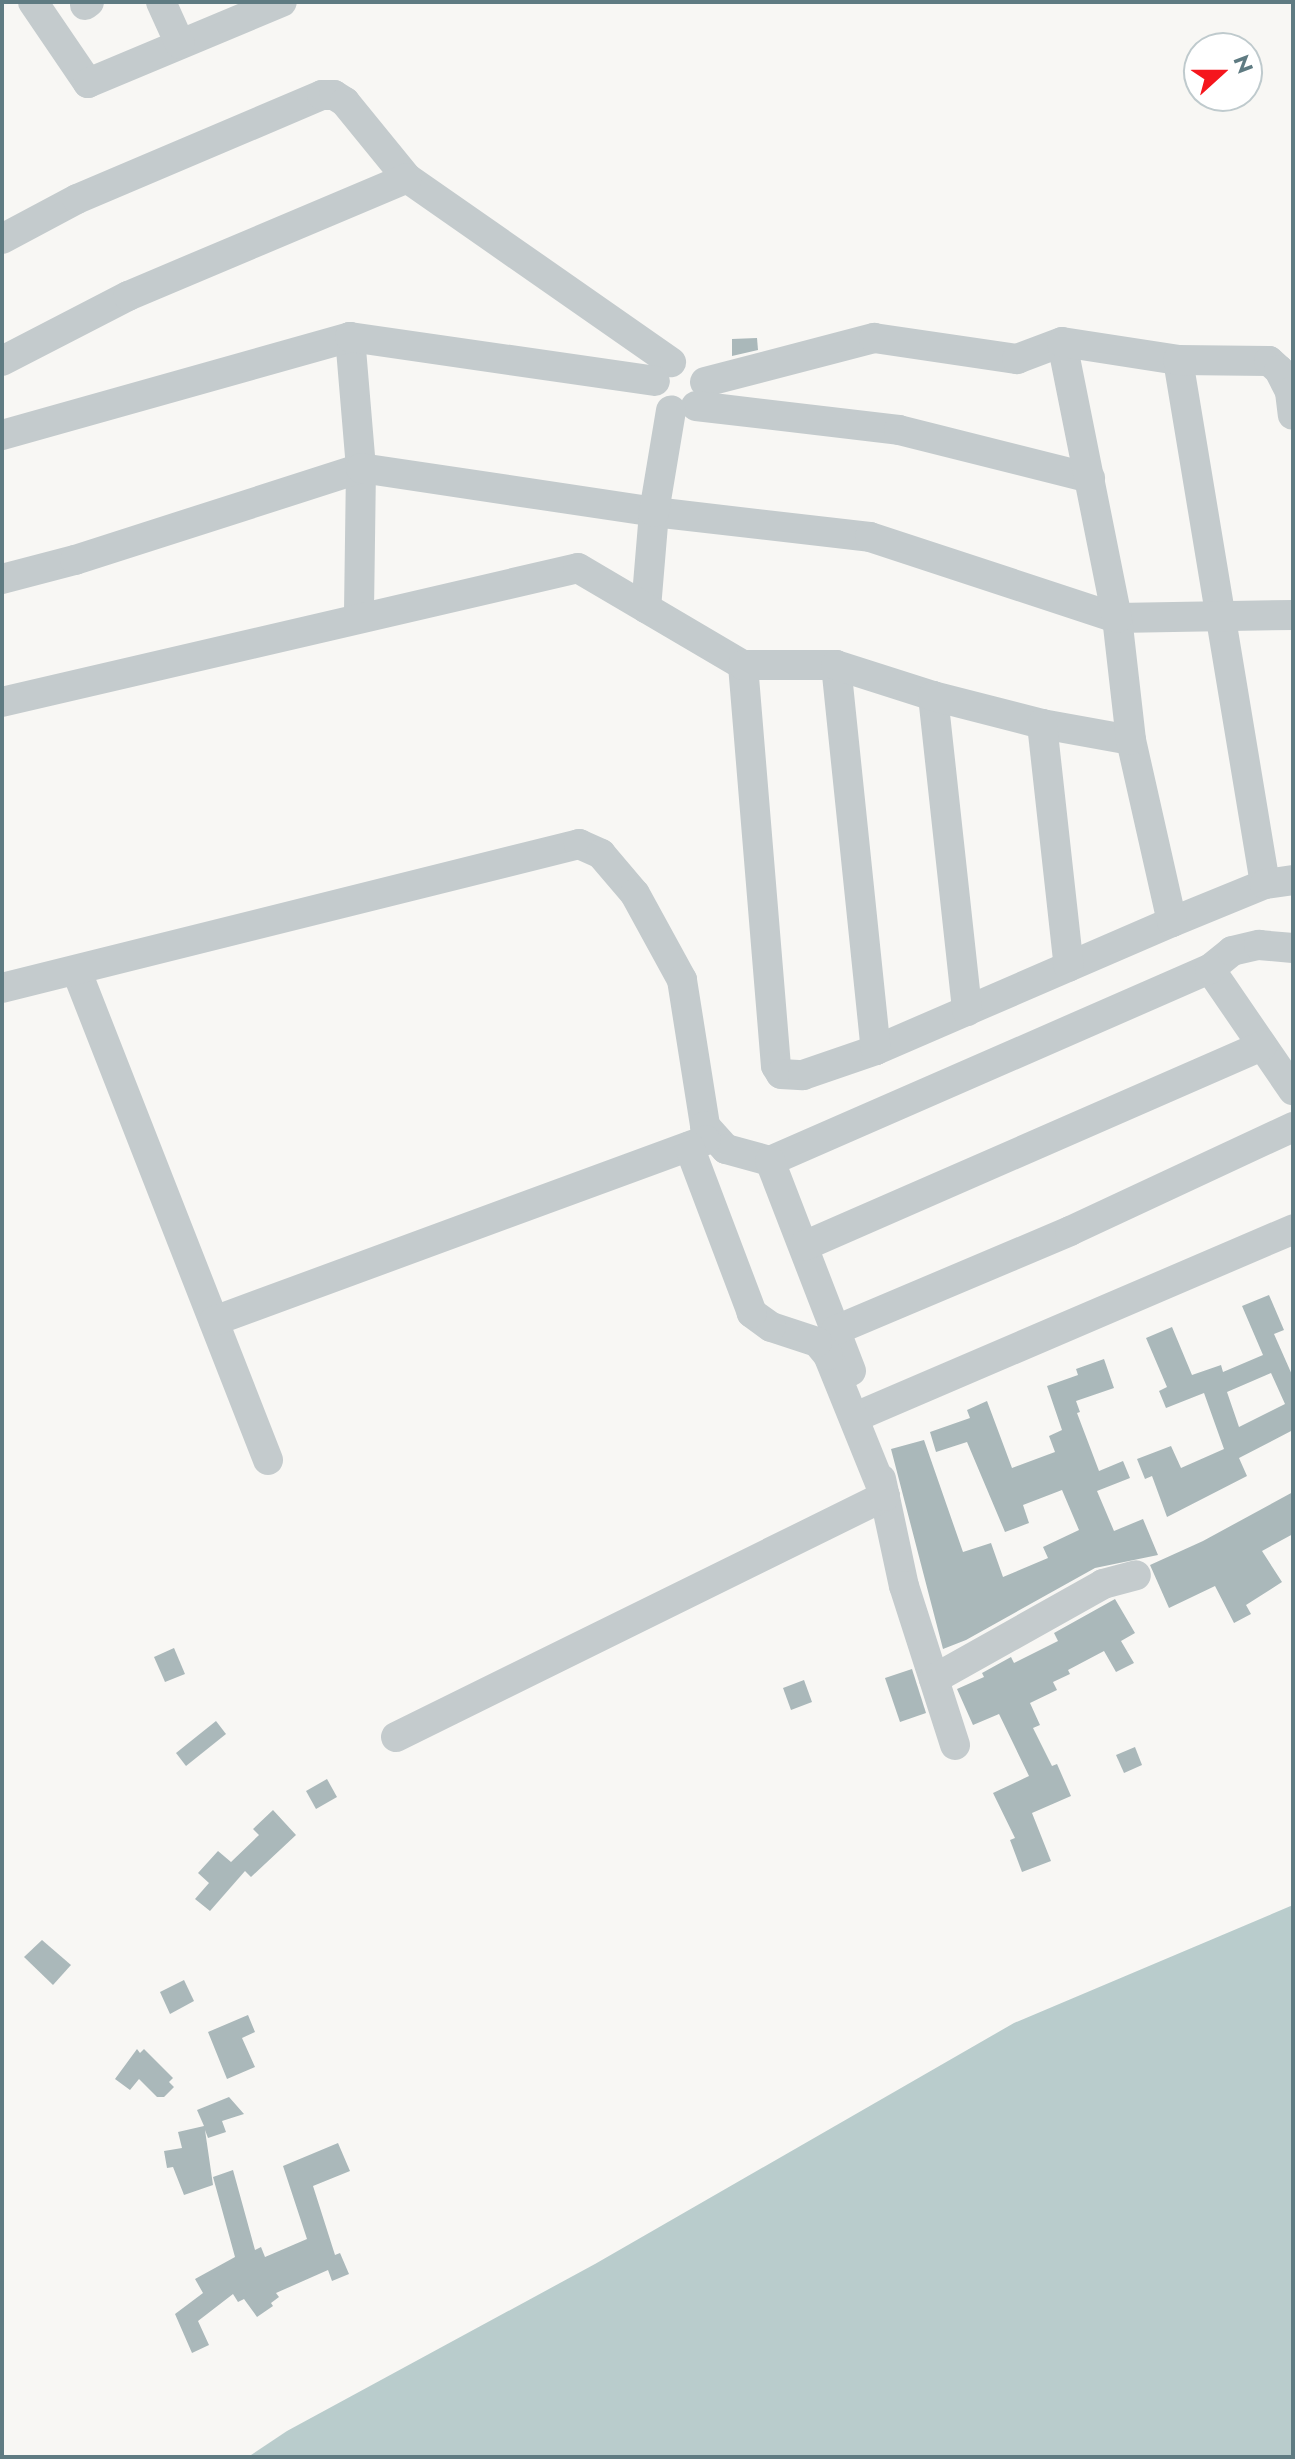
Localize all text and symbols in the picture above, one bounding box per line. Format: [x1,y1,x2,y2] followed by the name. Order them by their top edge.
[1183,32,1263,112] north arrow
[1225,50,1262,78] text: N

